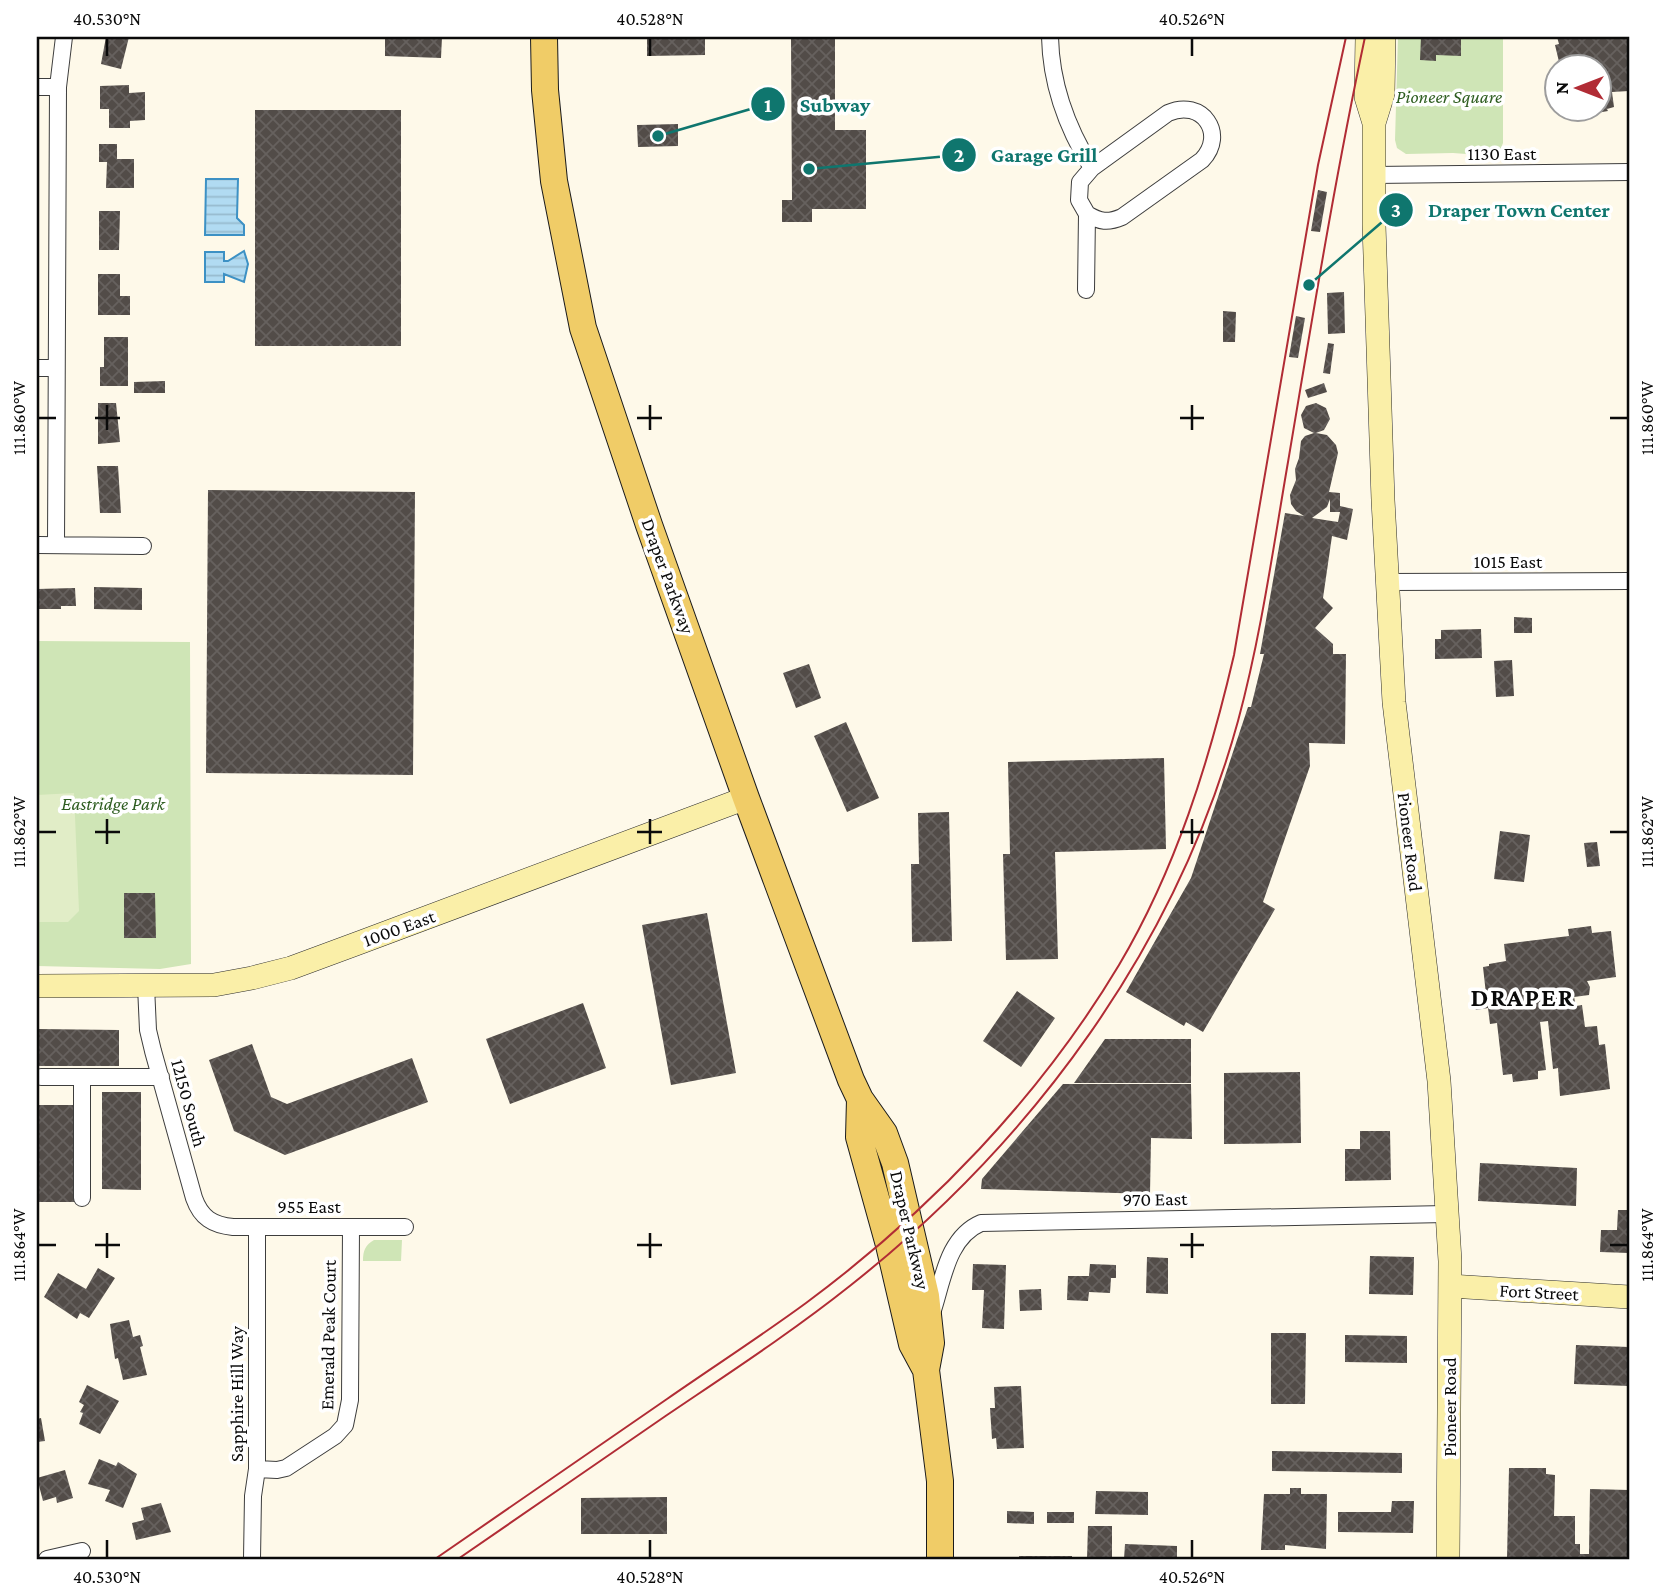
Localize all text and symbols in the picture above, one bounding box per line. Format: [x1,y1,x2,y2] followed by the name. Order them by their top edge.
[73,9,141,29] text: 40.530°N
[616,9,684,29] text: 40.528°N
[1159,9,1225,29] text: 40.526°N
[1544,52,1614,122] north arrow
[1551,81,1572,94] text: N
[751,83,884,125] callout: Subway
[1396,86,1502,107] park label: Pioneer Square
[764,93,772,117] text: 1
[800,93,871,117] text: Subway
[942,134,1111,176] callout: Garage Grill
[954,143,965,167] text: 2
[991,143,1097,167] text: Garage Grill
[1468,143,1537,164] street label: 1130 East
[1379,189,1624,231] callout: Draper Town Center
[1391,198,1401,222] text: 3
[1428,198,1611,222] text: Draper Town Center
[9,381,29,455] text: 111.860°W
[1637,381,1657,455] text: 111.860°W
[637,515,699,637] street label: Draper Parkway
[1474,551,1543,572] street label: 1015 East
[1394,791,1426,893] street label: Pioneer Road
[61,793,165,814] park label: Eastridge Park
[9,796,29,868] text: 111.862°W
[1637,796,1657,868] text: 111.862°W
[360,905,438,951] street label: 1000 East
[1470,983,1576,1012] district label: DRAPER
[167,1057,211,1149] street label: 12150 South
[886,1169,934,1292] street label: Draper Parkway
[1122,1188,1188,1210] street label: 970 East
[277,1196,342,1217] street label: 955 East
[9,1208,29,1281] text: 111.864°W
[1637,1208,1657,1281] text: 111.864°W
[316,1259,340,1410] street label: Emerald Peak Court
[1499,1279,1580,1305] street label: Fort Street
[226,1326,247,1462] street label: Sapphire Hill Way
[1439,1357,1460,1457] street label: Pioneer Road
[73,1567,141,1587] text: 40.530°N
[616,1567,684,1587] text: 40.528°N
[1159,1567,1225,1587] text: 40.526°N

